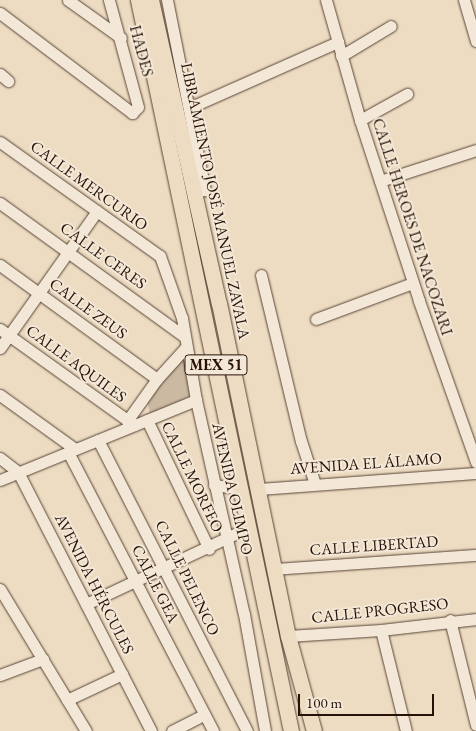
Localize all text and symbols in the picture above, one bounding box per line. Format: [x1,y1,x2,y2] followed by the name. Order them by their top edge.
[125,23,157,79] street label: HADES
[176,61,254,341] street label: LIBRAMIENTO JOSÉ MANUEL ZAVALA
[368,116,456,338] street label: CALLE HEROES DE NACOZARI
[27,137,151,235] street label: CALLE MERCURIO
[56,218,150,294] street label: CALLE CERES
[45,274,131,344] street label: CALLE ZEUS
[22,321,130,407] street label: CALLE AQUILES
[184,352,248,378] road number: MEX 51
[157,419,227,535] street label: CALLE MORFEO
[207,421,257,557] street label: AVENIDA OLIMPO
[289,449,443,479] street label: AVENIDA EL ÁLAMO
[50,511,138,657] street label: AVENIDA HÉRCULES
[151,517,223,639] street label: CALLE PELENCO
[309,532,439,560] street label: CALLE LIBERTAD
[127,542,183,626] street label: CALLE GEA
[311,594,449,628] street label: CALLE PROGRESO
[301,684,437,716] scale bar
[306,693,342,712] text: 100 m

